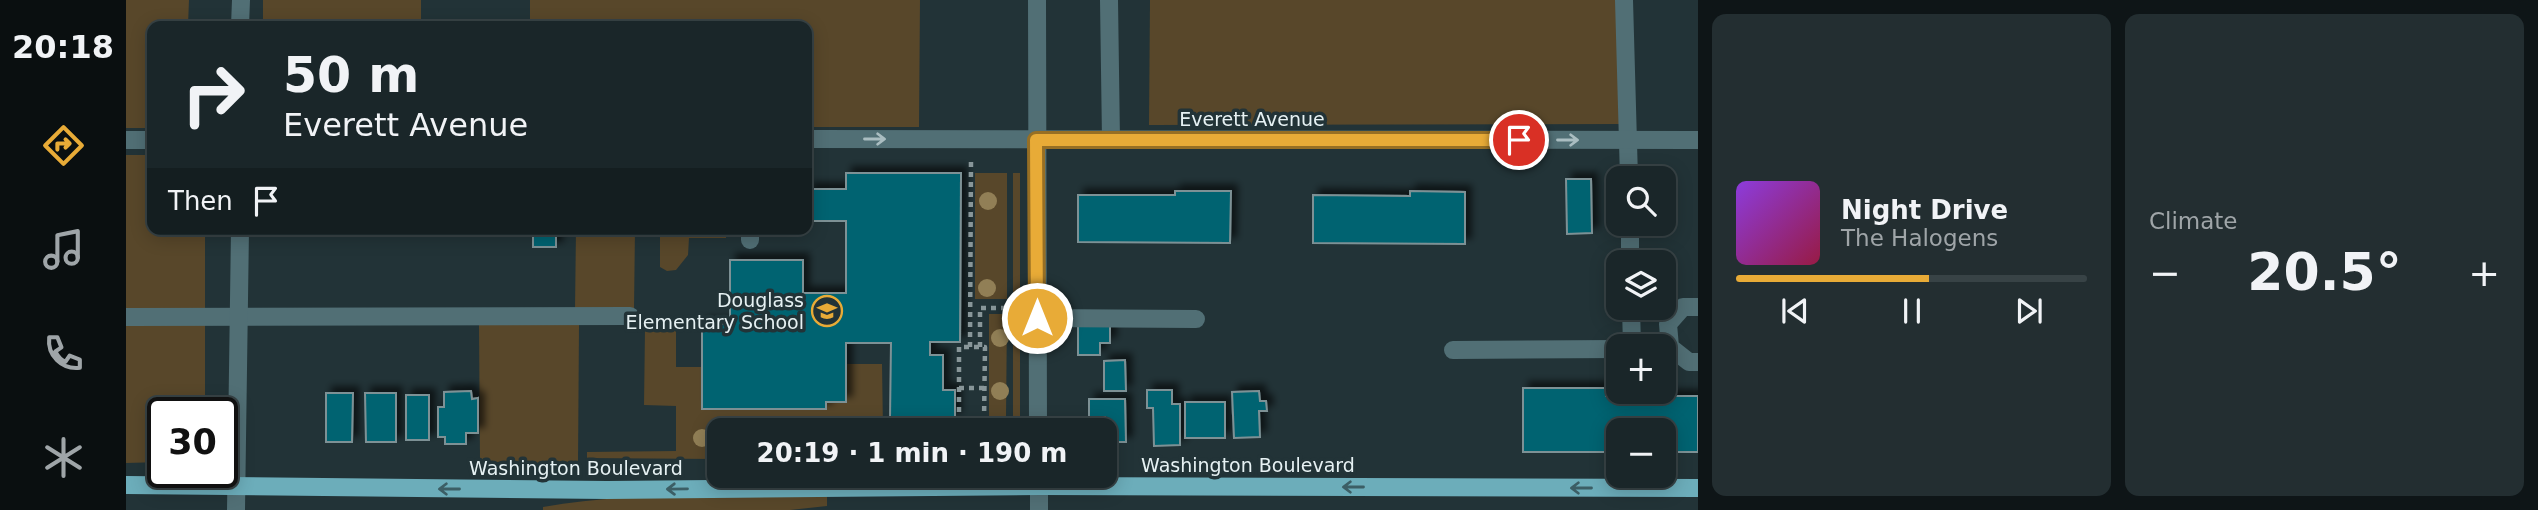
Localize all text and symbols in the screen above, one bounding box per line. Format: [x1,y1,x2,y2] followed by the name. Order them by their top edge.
[12,28,114,66] text: 20:18
[283,47,419,104] text: 50 m
[168,49,259,140] icon: right
[283,106,528,144] text: Everett Avenue
[1179,108,1325,130] street label: Everett Avenue
[1489,110,1549,170] pin
[39,121,88,170] icon: directions
[1500,121,1538,159] icon: arrive
[863,132,886,146] one-way arrow
[1556,133,1579,147] one-way arrow
[1606,166,1676,488] map controls
[1606,166,1676,236] button: search
[247,182,285,220] icon: arrive
[168,186,233,216] text: Then
[1841,195,2008,225] text: Night Drive
[2149,208,2238,234] text: Climate
[39,225,88,274] icon: music
[1841,225,1998,251] text: The Halogens
[2247,242,2402,302] text: 20.5°
[1606,250,1676,320] button: layers
[2149,251,2181,295] text: −
[2468,251,2500,295] text: +
[1000,281,1074,355] position arrow
[626,289,804,333] place label: Douglass Elementary School
[1776,292,1814,330] icon: previous
[1893,292,1931,330] icon: pause
[2010,292,2048,330] icon: next
[810,294,844,328] school or university icon: Douglass Elementary School
[39,329,88,378] icon: phone
[1606,334,1676,404] button: +
[147,397,238,488] speed limit sign: 30
[1606,418,1676,488] button: −
[39,433,88,482] icon: climate
[757,438,1067,468] text: 20:19 · 1 min · 190 m
[1141,454,1355,476] street label: Washington Boulevard
[469,457,683,479] street label: Washington Boulevard
[1342,480,1365,494] one-way arrow
[1570,481,1593,495] one-way arrow
[438,482,461,496] one-way arrow
[666,482,689,496] one-way arrow

